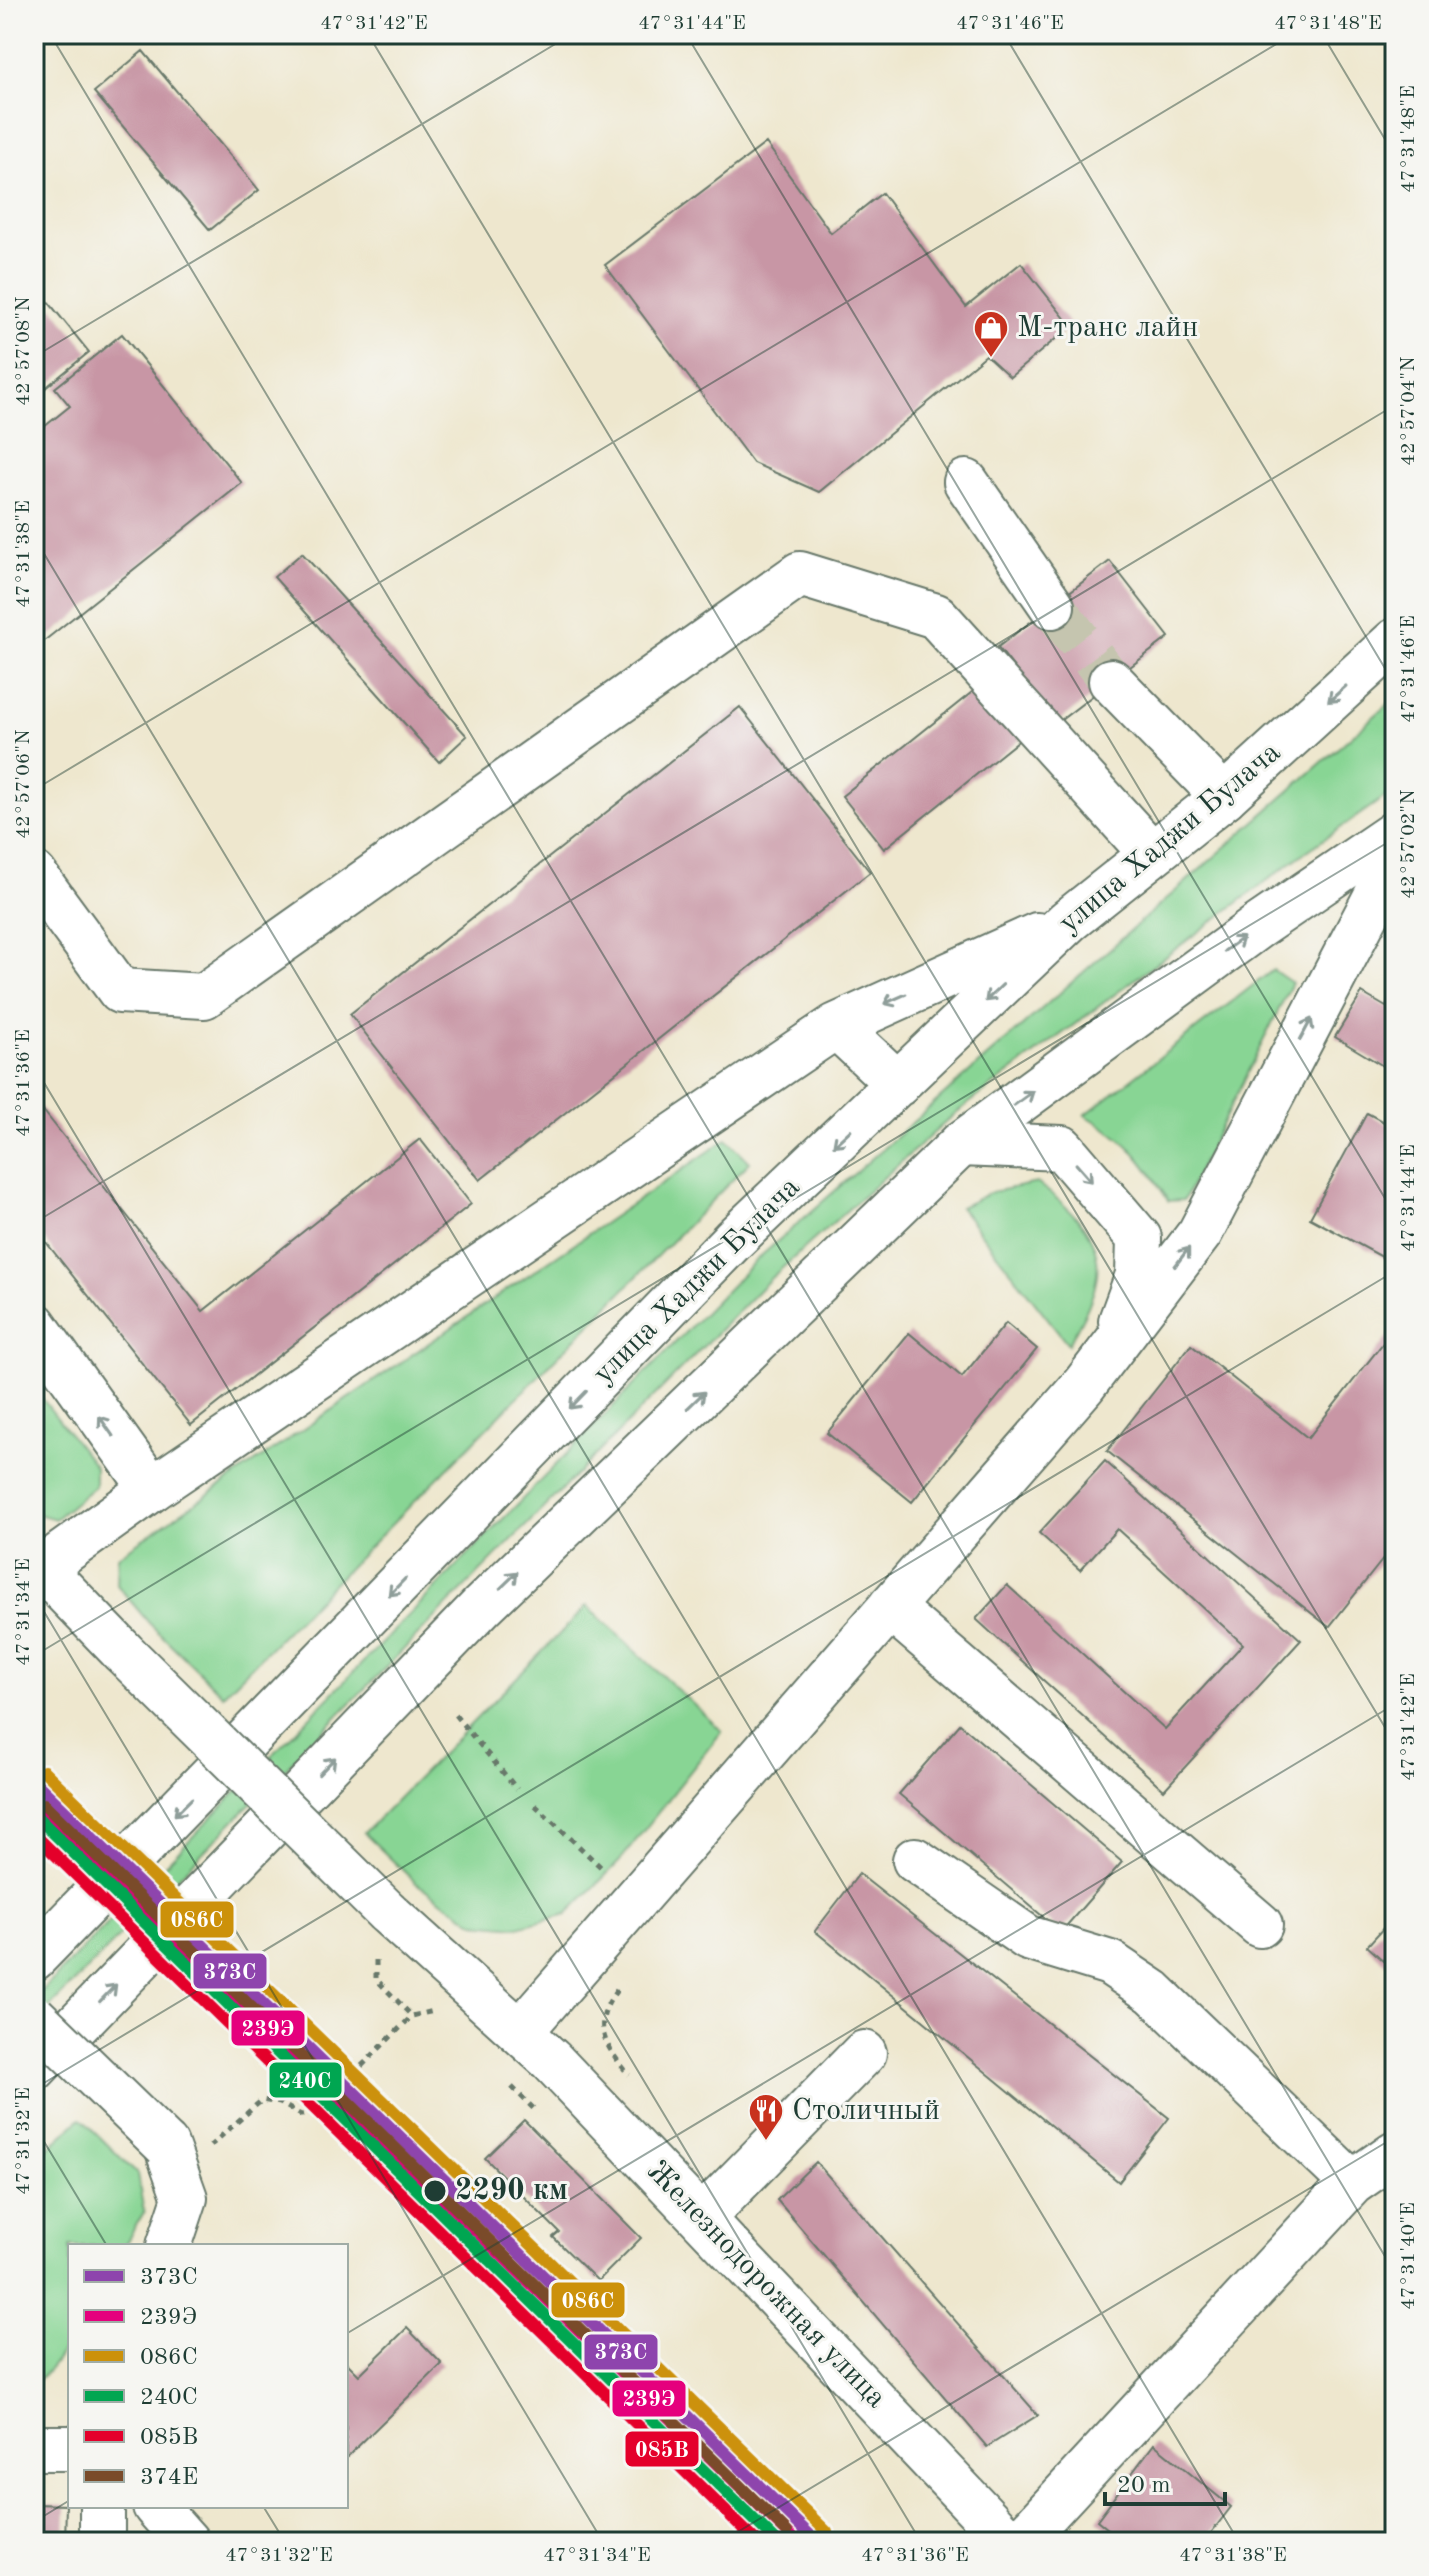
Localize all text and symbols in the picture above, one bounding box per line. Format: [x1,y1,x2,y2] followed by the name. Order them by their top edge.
[320,14,428,34] text: 47°31'42"E
[638,14,746,34] text: 47°31'44"E
[956,14,1064,34] text: 47°31'46"E
[1274,14,1382,34] text: 47°31'48"E
[1399,85,1419,193] text: 47°31'48"E
[14,296,34,406] text: 42°57'08"N
[972,309,1010,359] shop icon: М-транс лайн
[1017,313,1198,343] place label: М-транс лайн
[1399,356,1419,466] text: 42°57'04"N
[14,500,34,608] text: 47°31'38"E
[1399,615,1419,723] text: 47°31'46"E
[1328,684,1348,702] one-way arrow
[14,729,34,839] text: 42°57'06"N
[1054,737,1286,939] street label: улица Хаджи Булача
[1399,789,1419,899] text: 42°57'02"N
[1222,936,1244,952] one-way arrow
[984,983,1004,1002] one-way arrow
[883,992,907,1007] one-way arrow
[1299,1017,1315,1041] one-way arrow
[14,1029,34,1137] text: 47°31'36"E
[1013,1089,1034,1106] one-way arrow
[832,1128,852,1146] one-way arrow
[1399,1144,1419,1252] text: 47°31'44"E
[1074,1163,1092,1183] one-way arrow
[588,1172,806,1390] street label: улица Хаджи Булача
[1174,1246,1191,1268] one-way arrow
[569,1390,588,1410] one-way arrow
[686,1390,706,1409] one-way arrow
[98,1415,114,1437] one-way arrow
[14,1558,34,1666] text: 47°31'34"E
[499,1571,518,1590] one-way arrow
[388,1577,407,1597] one-way arrow
[1399,1673,1419,1781] text: 47°31'42"E
[318,1756,337,1776] one-way arrow
[174,1797,193,1816] one-way arrow
[159,1900,235,1939] line badge: 086С
[171,1910,223,1932] text: 086С
[192,1952,268,1990] line badge: 373C
[204,1962,256,1984] text: 373C
[98,1983,117,2003] one-way arrow
[230,2009,306,2047] line badge: 239Э
[242,2019,294,2041] text: 239Э
[268,2061,343,2099] line badge: 240С
[279,2071,331,2093] text: 240С
[14,2087,34,2195] text: 47°31'32"E
[747,2092,785,2142] restaurant icon: Столичный
[792,2096,940,2126] place label: Столичный
[641,2156,892,2414] street label: Железнодорожная улица
[455,2176,568,2206] place label: 2290 км
[422,2178,448,2204] marker: 2290 км
[1399,2202,1419,2310] text: 47°31'40"E
[68,2244,348,2508] legend
[140,2266,198,2290] text: 373C
[550,2281,626,2319] line badge: 086С
[562,2291,614,2313] text: 086С
[140,2306,197,2330] text: 239Э
[583,2333,659,2371] line badge: 373C
[595,2342,647,2364] text: 373C
[140,2346,198,2370] text: 086С
[611,2379,687,2418] line badge: 239Э
[140,2386,198,2410] text: 240С
[623,2389,675,2411] text: 239Э
[140,2426,198,2450] text: 085В
[624,2430,700,2468] line badge: 085В
[635,2440,689,2462] text: 085В
[1105,2456,1225,2506] scale bar
[140,2466,198,2490] text: 374Е
[1117,2474,1171,2498] text: 20 m
[225,2546,333,2566] text: 47°31'32"E
[543,2546,651,2566] text: 47°31'34"E
[861,2546,969,2566] text: 47°31'36"E
[1179,2546,1287,2566] text: 47°31'38"E

